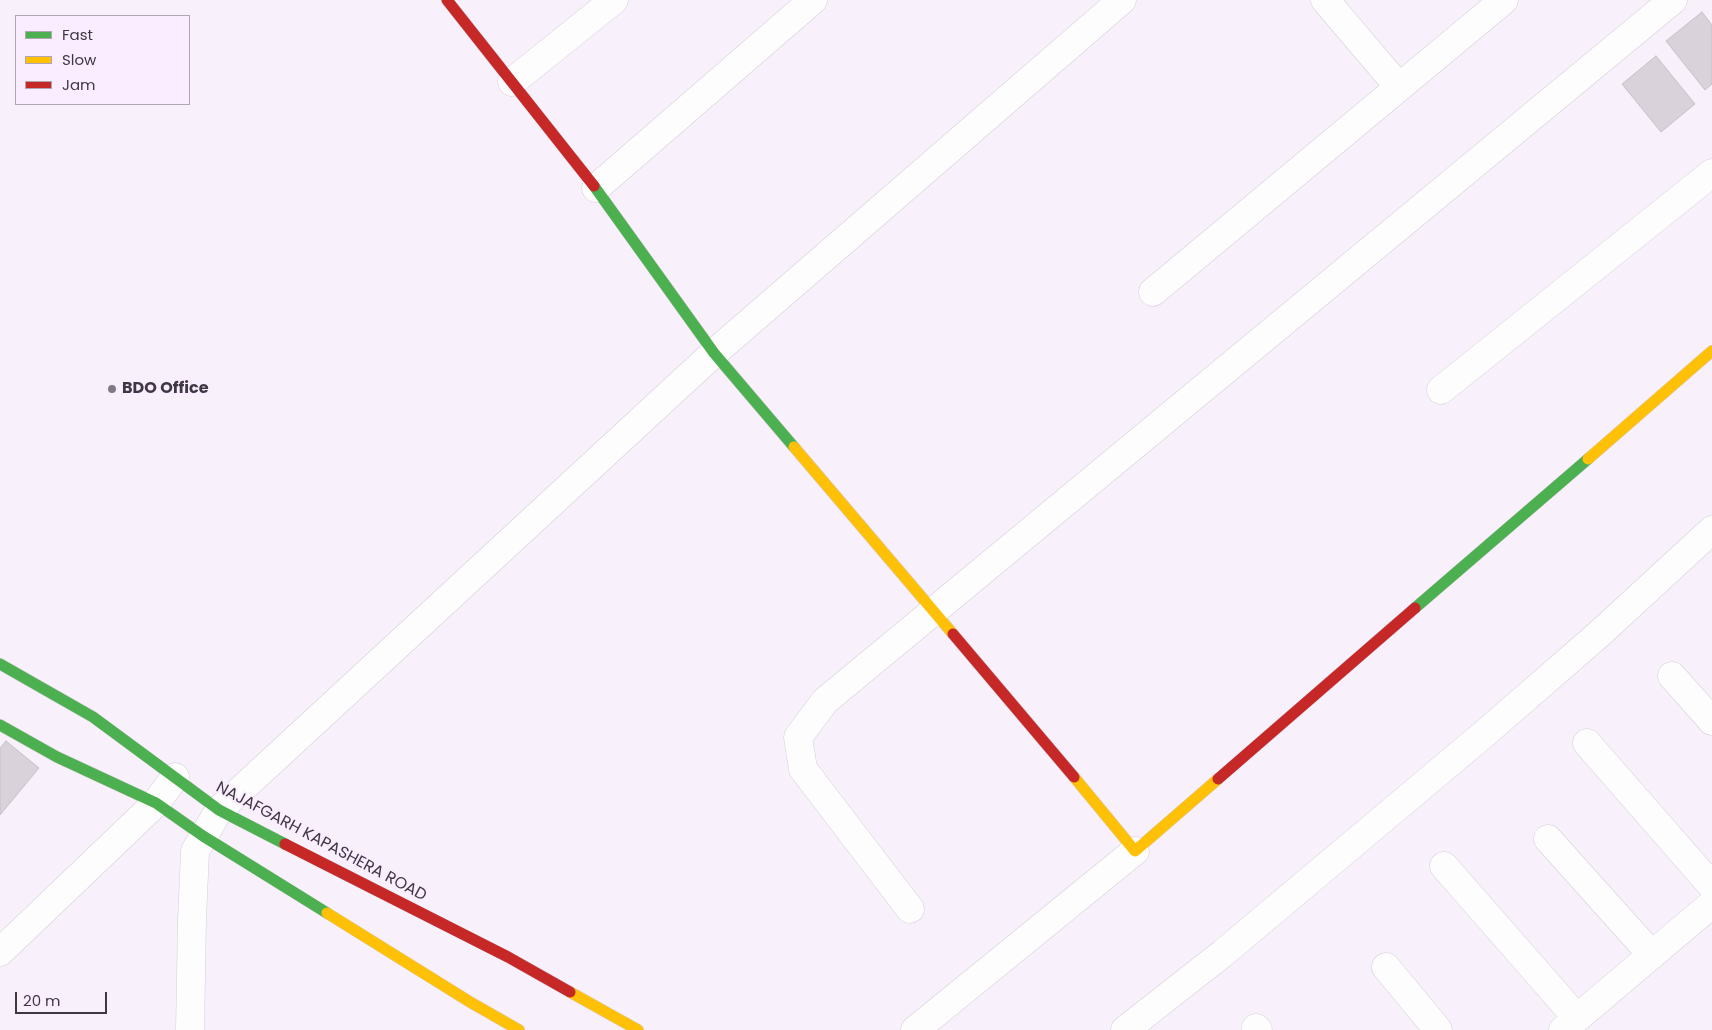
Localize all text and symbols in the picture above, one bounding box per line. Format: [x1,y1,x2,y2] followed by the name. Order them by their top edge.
[15,15,190,105] legend
[62,24,93,45] text: Fast
[62,49,96,70] text: Slow
[62,74,96,95] text: Jam
[122,379,208,399] place label: BDO Office
[106,383,118,395] marker: BDO Office
[212,778,430,906] street label: NAJAFGARH KAPASHERA ROAD
[18,982,110,1014] scale bar
[23,990,61,1011] text: 20 m

